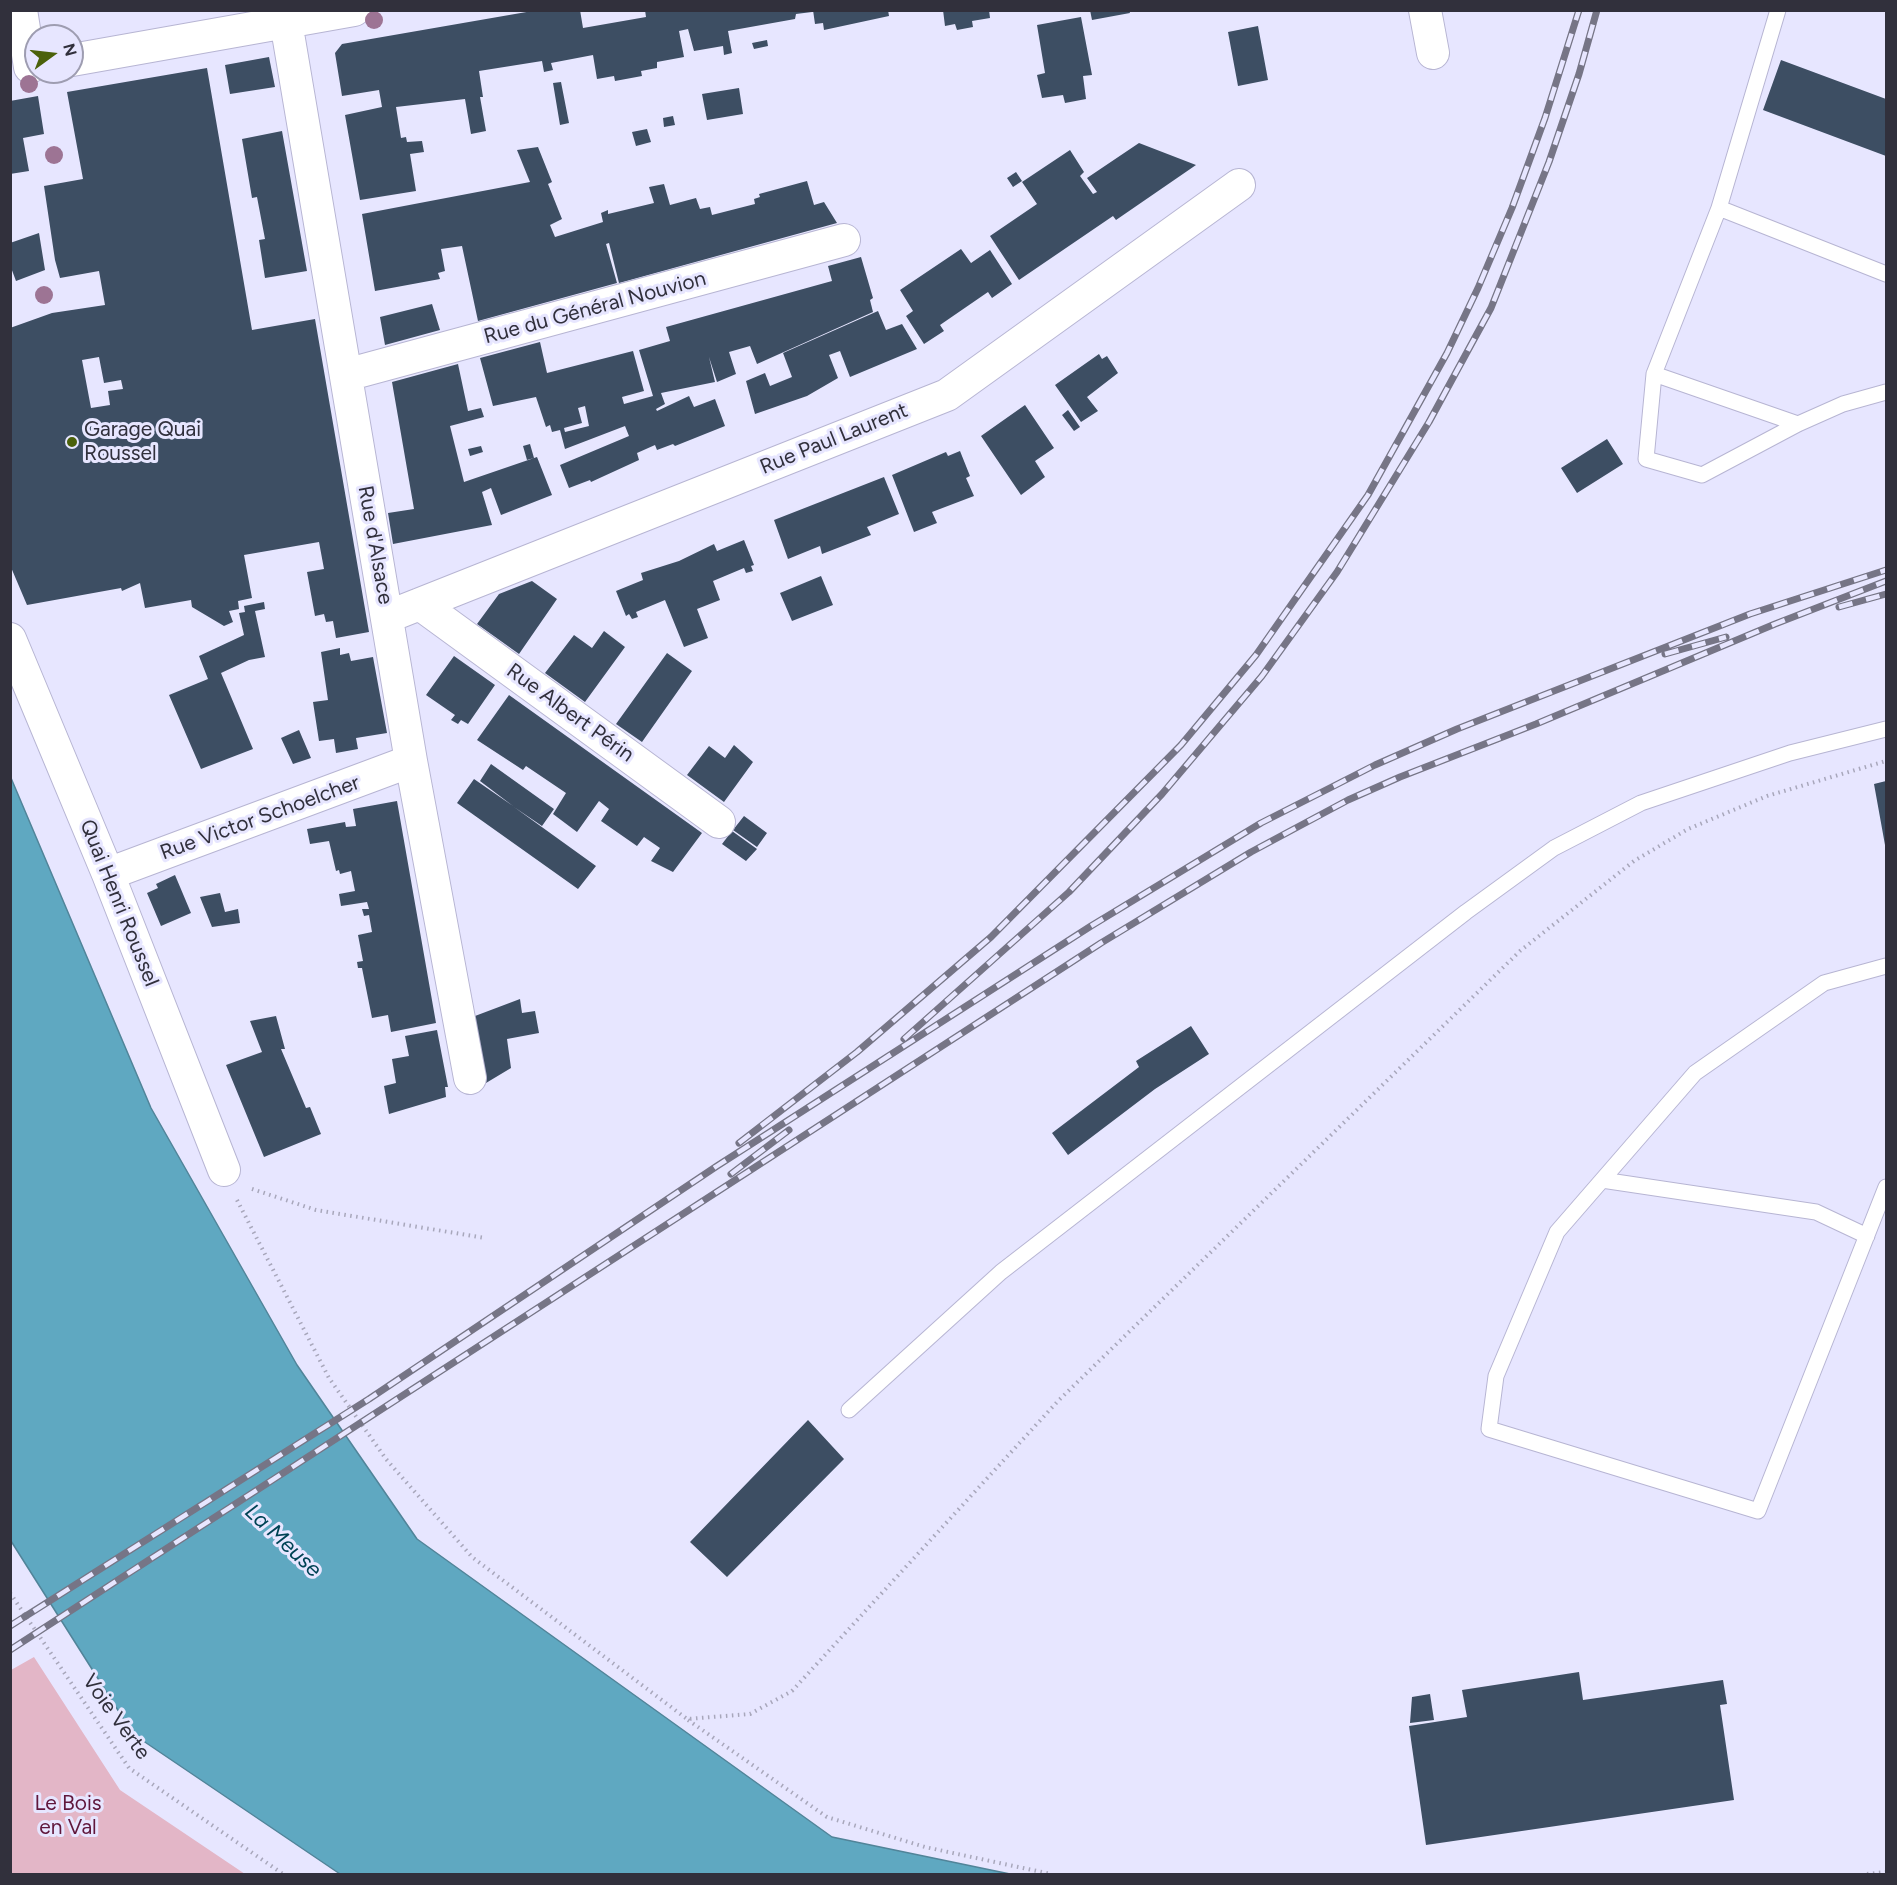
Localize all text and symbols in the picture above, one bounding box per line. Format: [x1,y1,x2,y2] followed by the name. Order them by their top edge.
[24,24,84,84] north arrow
[59,41,81,58] text: N
[481,266,709,350] street label: Rue du Général Nouvion
[756,398,912,480] street label: Rue Paul Laurent
[84,417,201,467] place label: Garage Quai Roussel
[65,435,79,449] marker: Garage Quai Roussel
[352,484,398,606] street label: Rue d'Alsace
[501,658,639,768] street label: Rue Albert Périn
[157,770,363,866] street label: Rue Victor Schoelcher
[74,816,164,990] street label: Quai Henri Roussel
[239,1499,327,1583] water label: La Meuse
[77,1670,155,1764] street label: Voie Verte
[34,1791,102,1841] park label: Le Bois en Val

